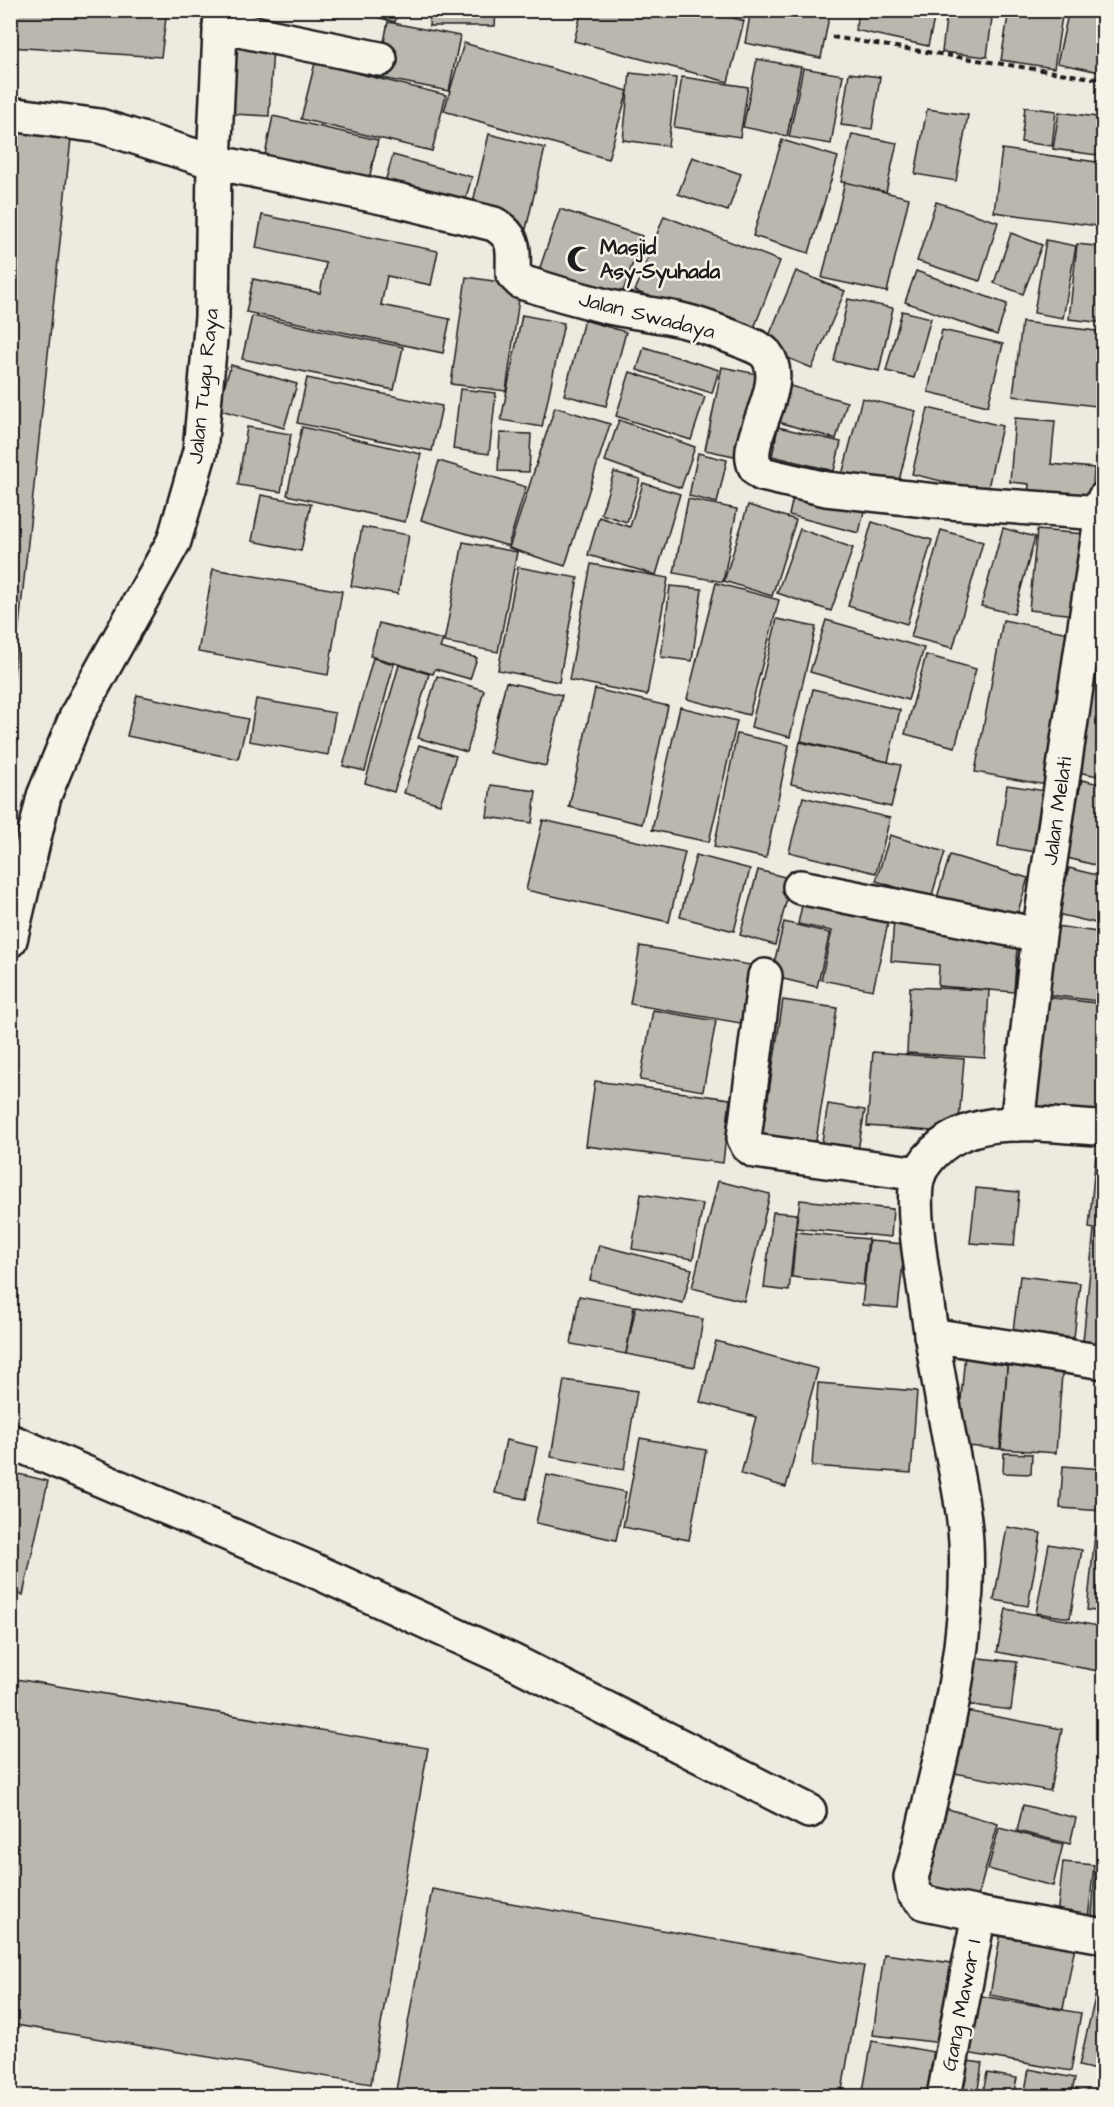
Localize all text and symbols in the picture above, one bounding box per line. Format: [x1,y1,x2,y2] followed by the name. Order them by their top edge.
[600,233,721,289] place label: Masjid Asy-Syuhada
[565,244,595,274] mosque icon: Masjid Asy-Syuhada
[575,285,718,348] street label: Jalan Swadaya
[181,307,228,465] street label: Jalan Tugu Raya
[1036,755,1079,867] street label: Jalan Melati
[934,1937,990,2074] street label: Gang Mawar I

